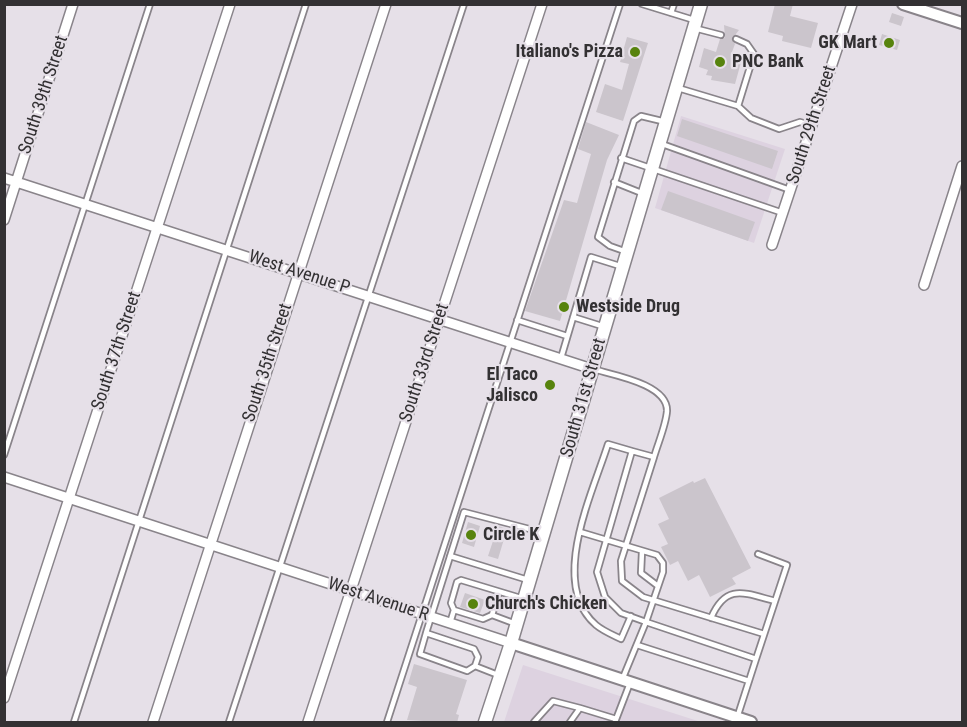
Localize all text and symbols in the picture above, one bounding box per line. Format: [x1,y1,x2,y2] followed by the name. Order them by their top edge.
[818,32,877,54] place label: GK Mart
[15,33,73,157] street label: South 39th Street
[882,36,896,50] marker: GK Mart
[516,41,623,63] place label: Italiano's Pizza
[628,45,642,59] marker: Italiano's Pizza
[732,51,804,73] place label: PNC Bank
[713,55,727,69] marker: PNC Bank
[783,63,841,187] street label: South 29th Street
[246,246,352,300] street label: West Avenue P
[88,289,146,413] street label: South 37th Street
[576,296,680,318] place label: Westside Drug
[557,300,571,314] marker: Westside Drug
[239,301,297,425] street label: South 35th Street
[396,301,454,425] street label: South 33rd Street
[557,336,611,460] street label: South 31st Street
[486,364,538,406] place label: El Taco Jalisco
[543,378,557,392] marker: El Taco Jalisco
[483,524,539,546] place label: Circle K
[464,528,478,542] marker: Circle K
[325,573,431,627] street label: West Avenue R
[485,593,607,615] place label: Church's Chicken
[466,597,480,611] marker: Church's Chicken

